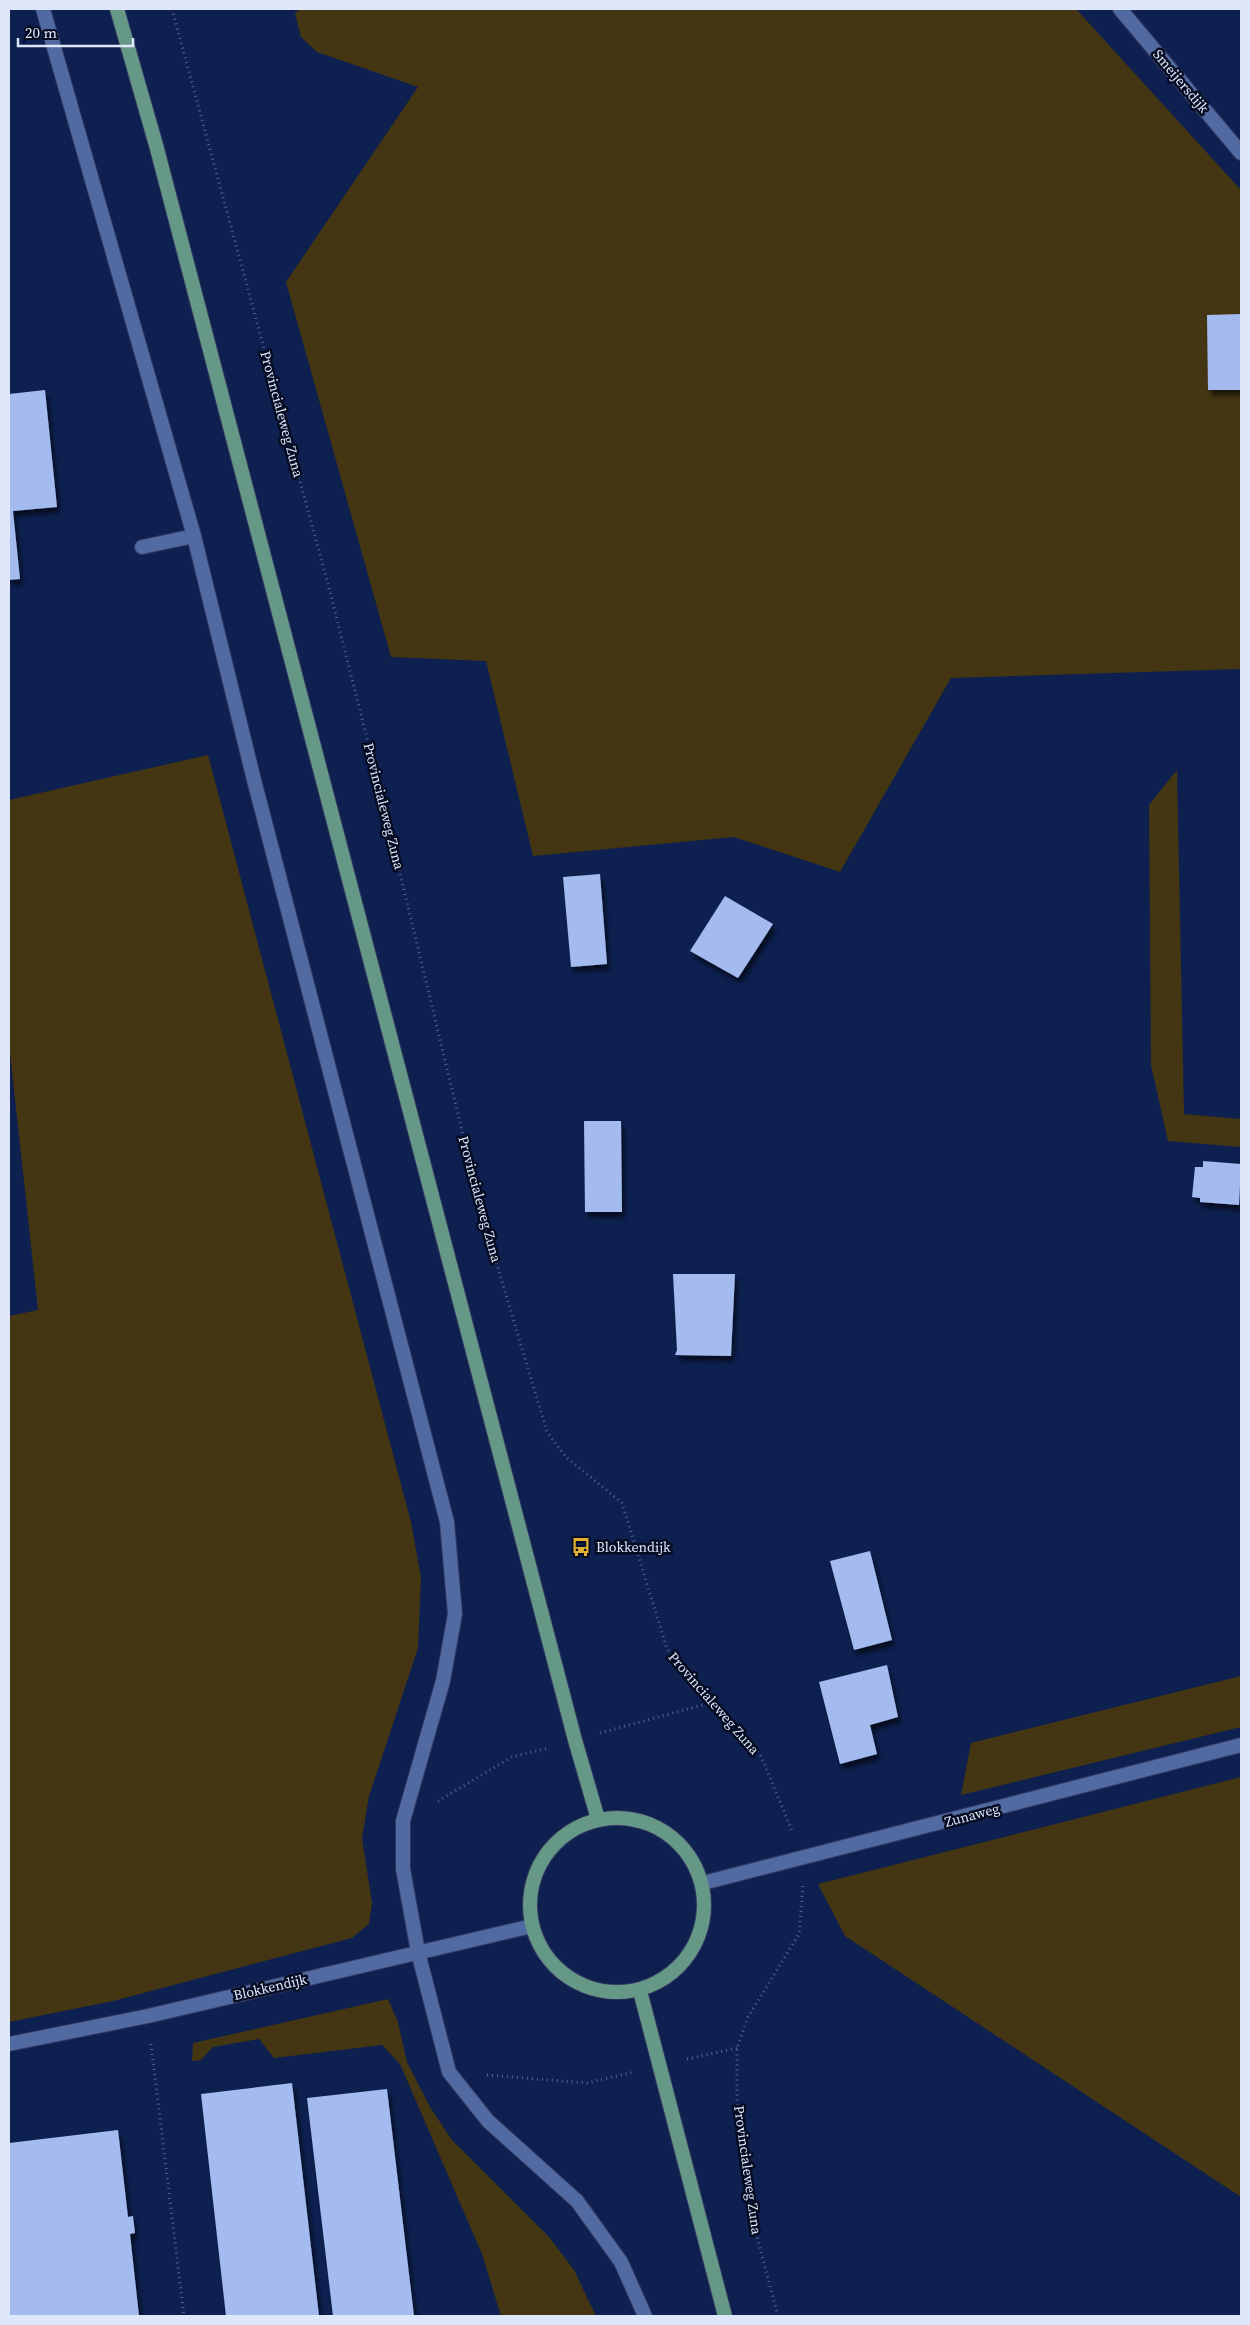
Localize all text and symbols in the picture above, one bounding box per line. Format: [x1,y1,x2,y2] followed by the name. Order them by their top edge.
[18,15,132,47] scale bar
[25,22,57,43] text: 20 m
[1148,45,1214,117] street label: Smeijersdijk
[256,349,309,480] street label: Provincialeweg Zuna
[359,740,410,872] street label: Provincialeweg Zuna
[454,1134,507,1265] street label: Provincialeweg Zuna
[570,1536,592,1558] bus stop icon: Blokkendijk
[596,1537,671,1557] place label: Blokkendijk
[664,1647,765,1759] street label: Provincialeweg Zuna
[942,1798,1002,1832] street label: Zunaweg
[231,1969,309,2005] street label: Blokkendijk
[729,2104,767,2237] street label: Provincialeweg Zuna

